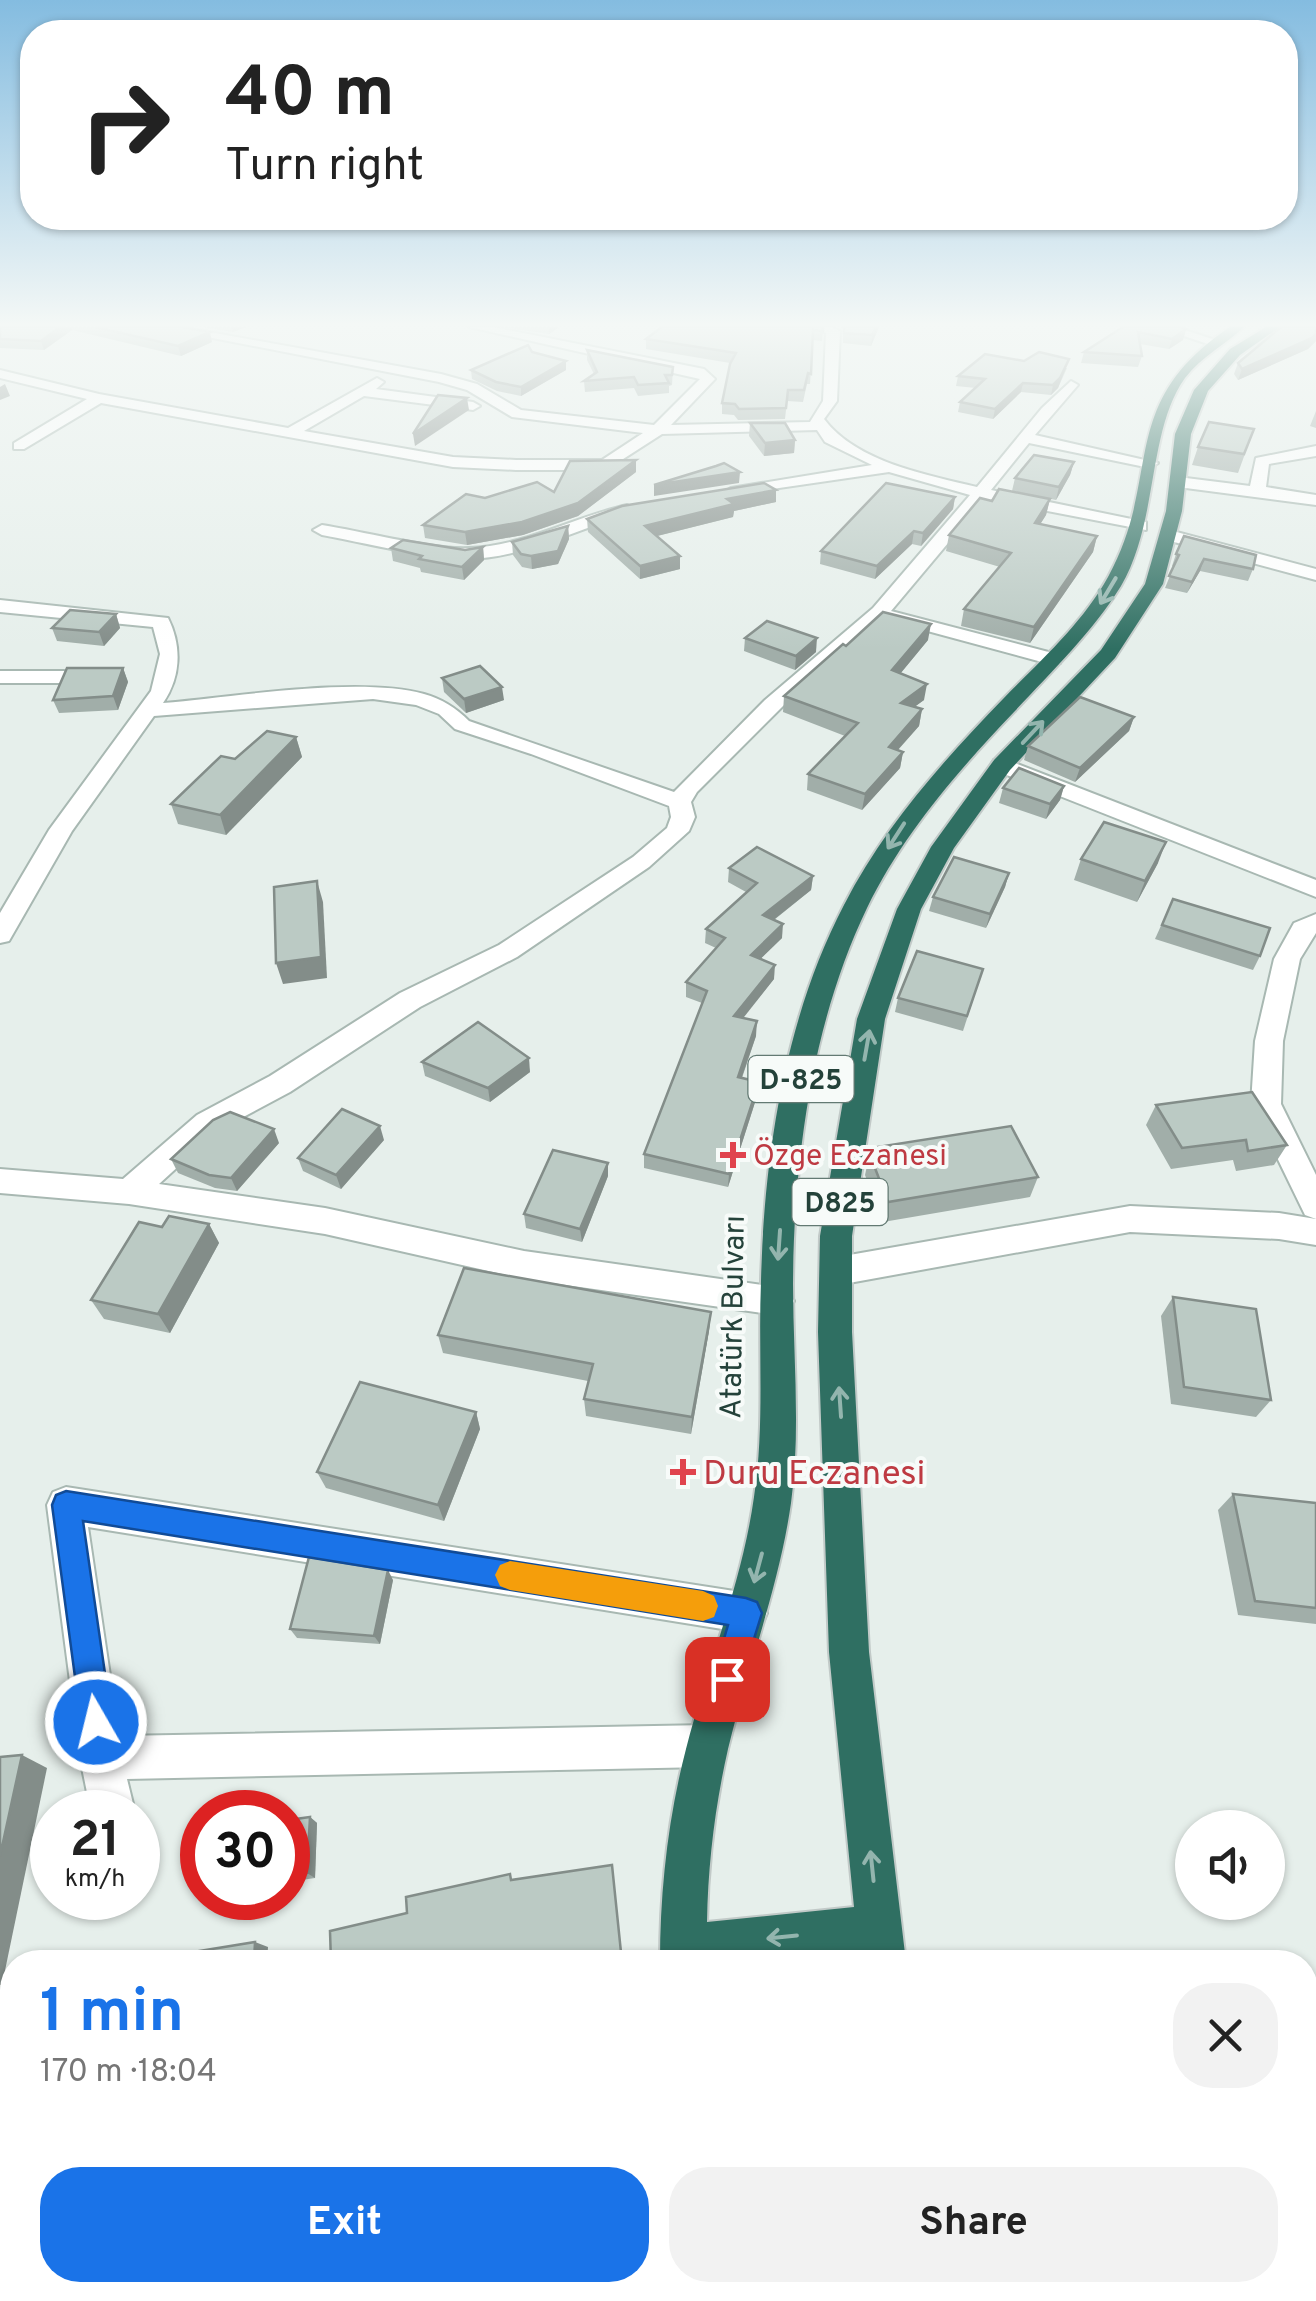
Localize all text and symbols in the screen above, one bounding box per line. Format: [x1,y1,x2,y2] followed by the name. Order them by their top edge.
[225,52,395,141] text: 40 m
[60,60,190,190] icon: right
[225,139,424,196] text: Turn right
[1098,576,1118,605] one-way arrow
[1021,720,1044,745] one-way arrow
[886,822,907,850] one-way arrow
[858,1029,877,1062] one-way arrow
[748,1056,854,1102] road number: D-825
[753,1137,947,1176] place label: Özge Eczanesi
[722,1144,744,1166] marker: Özge Eczanesi
[792,1179,888,1225] road number: D825
[714,1215,755,1419] street label: Atatürk Bulvarı
[769,1228,788,1260] one-way arrow
[830,1386,849,1419] one-way arrow
[703,1453,925,1497] place label: Duru Eczanesi
[672,1461,694,1483] marker: Duru Eczanesi
[748,1552,767,1583] one-way arrow
[685,1637,770,1722] pin
[700,1652,755,1707] icon: arrive
[44,1670,148,1774] position arrow
[180,1790,310,1920] speed limit sign: 30
[1175,1810,1285,1920] map controls
[1175,1810,1285,1920] button: sound
[70,1811,120,1874] text: 21
[862,1850,881,1882] one-way arrow
[65,1864,125,1896] text: km/h
[766,1928,798,1947] one-way arrow
[40,1977,184,2053] text: 1 min
[1173,1983,1278,2088] button: close
[40,2053,217,2093] text: 170 m · 18:04
[40,2167,649,2282] button: Exit
[669,2167,1278,2282] button: Share

